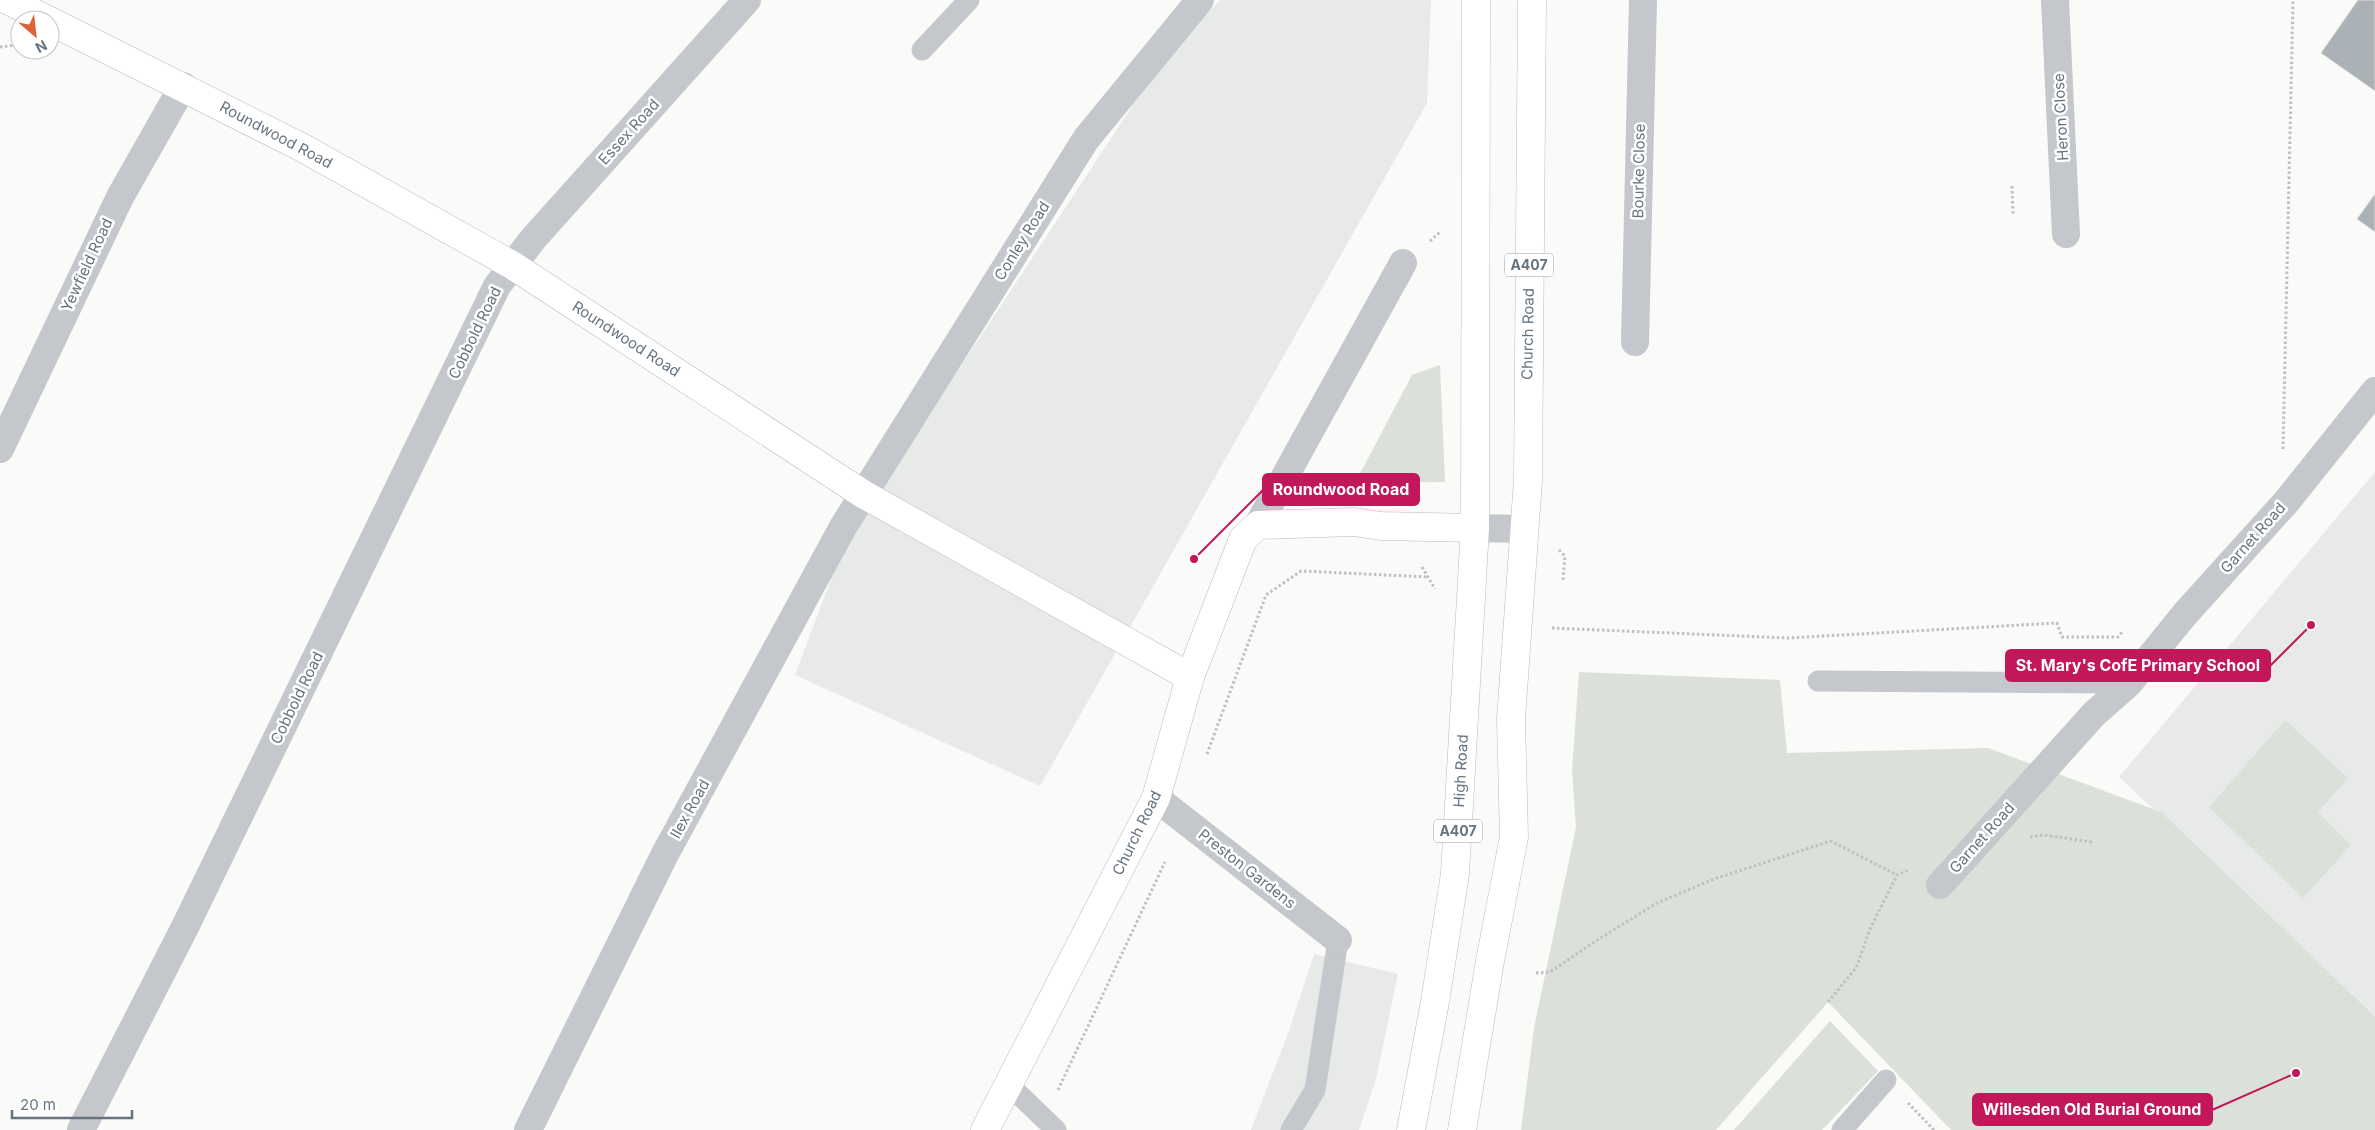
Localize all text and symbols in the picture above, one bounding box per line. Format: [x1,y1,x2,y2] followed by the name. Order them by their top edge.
[10,10,60,60] north arrow
[33,37,50,57] text: N
[2049,73,2072,161] street label: Heron Close
[594,95,663,168] street label: Essex Road
[217,97,336,172] street label: Roundwood Road
[1628,123,1649,218] street label: Bourke Close
[990,198,1053,284] street label: Conley Road
[57,215,116,315] street label: Yewfield Road
[1505,254,1553,276] road number: A407
[444,283,505,382] street label: Cobbold Road
[1517,288,1538,380] street label: Church Road
[569,297,684,381] street label: Roundwood Road
[1263,474,1419,505] callout: Roundwood Road
[1273,479,1409,499] text: Roundwood Road
[2216,498,2289,577] street label: Garnet Road
[266,648,327,747] street label: Cobbold Road
[2006,650,2270,681] callout: St. Mary's CofE Primary School
[2016,655,2260,675] text: St. Mary's CofE Primary School
[1449,734,1472,808] street label: High Road
[666,776,714,842] street label: Ilex Road
[1108,787,1165,878] street label: Church Road
[1945,798,2018,877] street label: Garnet Road
[1434,819,1482,842] road number: A407
[1195,825,1300,913] street label: Preston Gardens
[12,1088,132,1120] scale bar
[1973,1094,2212,1125] callout: Willesden Old Burial Ground
[20,1095,56,1114] text: 20 m
[1983,1099,2201,1119] text: Willesden Old Burial Ground

